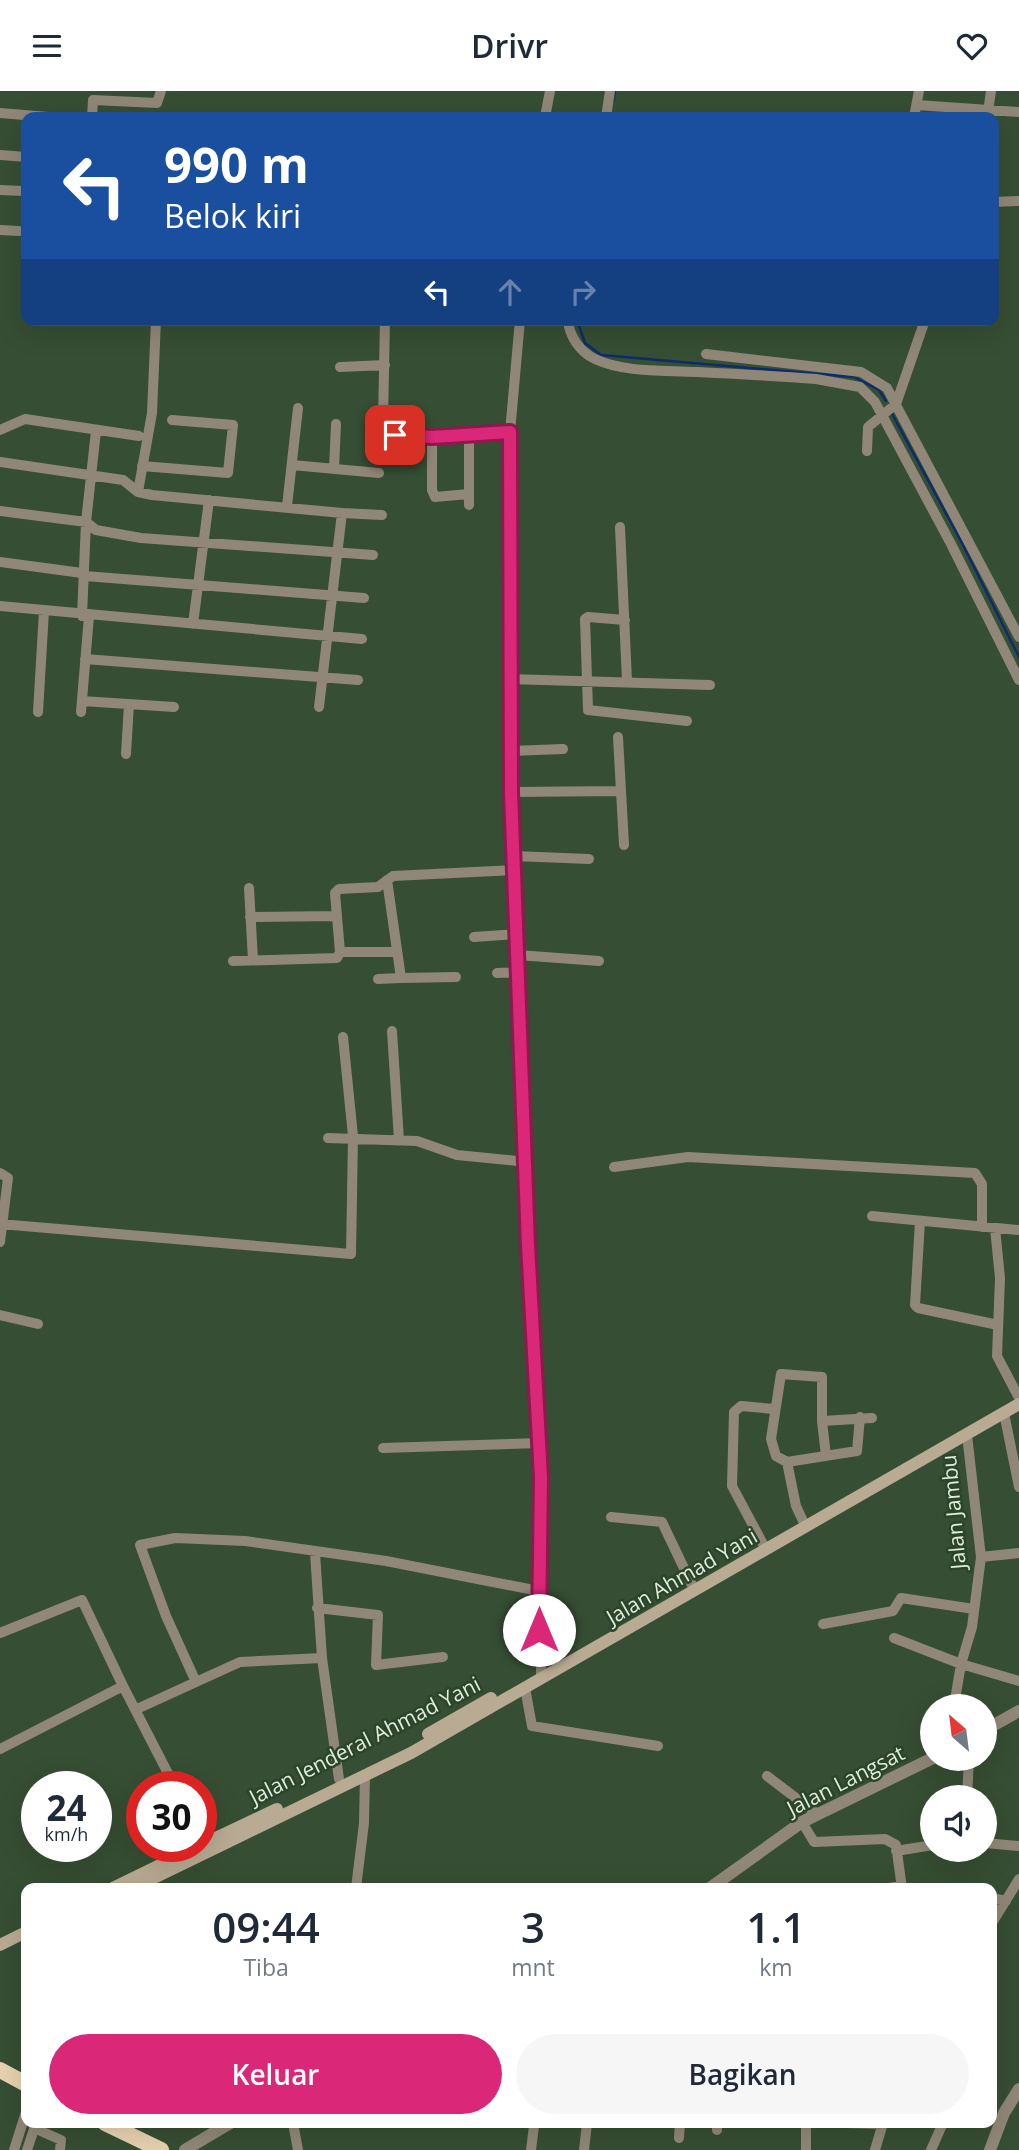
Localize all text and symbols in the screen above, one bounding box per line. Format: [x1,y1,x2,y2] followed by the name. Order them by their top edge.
[471,24,548,67] text: Drivr
[28,27,66,65] icon: menu
[953,27,991,65] icon: heart
[164,131,309,197] text: 990 m
[49,140,140,231] icon: left
[164,194,301,237] text: Belok kiri
[418,273,456,311] icon: left
[491,273,529,311] icon: ahead
[564,273,602,311] icon: right
[365,405,425,465] pin
[376,416,414,454] icon: arrive
[934,1454,972,1573] street label: Jalan Jambu
[599,1522,762,1632] street label: Jalan Ahmad Yani
[502,1593,576,1667] position arrow
[242,1670,485,1812] street label: Jalan Jenderal Ahmad Yani
[920,1694,998,1771] north arrow
[920,1694,997,1862] map controls
[780,1738,909,1823] street label: Jalan Langsat
[126,1771,217,1862] speed limit sign: 30
[46,1784,87,1831] text: 24
[920,1785,997,1862] button: sound
[45,1822,88,1846] text: km/h
[212,1898,320,1955] text: 09:44
[521,1898,545,1955] text: 3
[746,1898,806,1955] text: 1.1
[243,1951,289,1983] text: Tiba
[511,1951,555,1983] text: mnt
[759,1951,793,1983] text: km
[49,2034,502,2114] button: Keluar
[516,2034,969,2114] button: Bagikan

